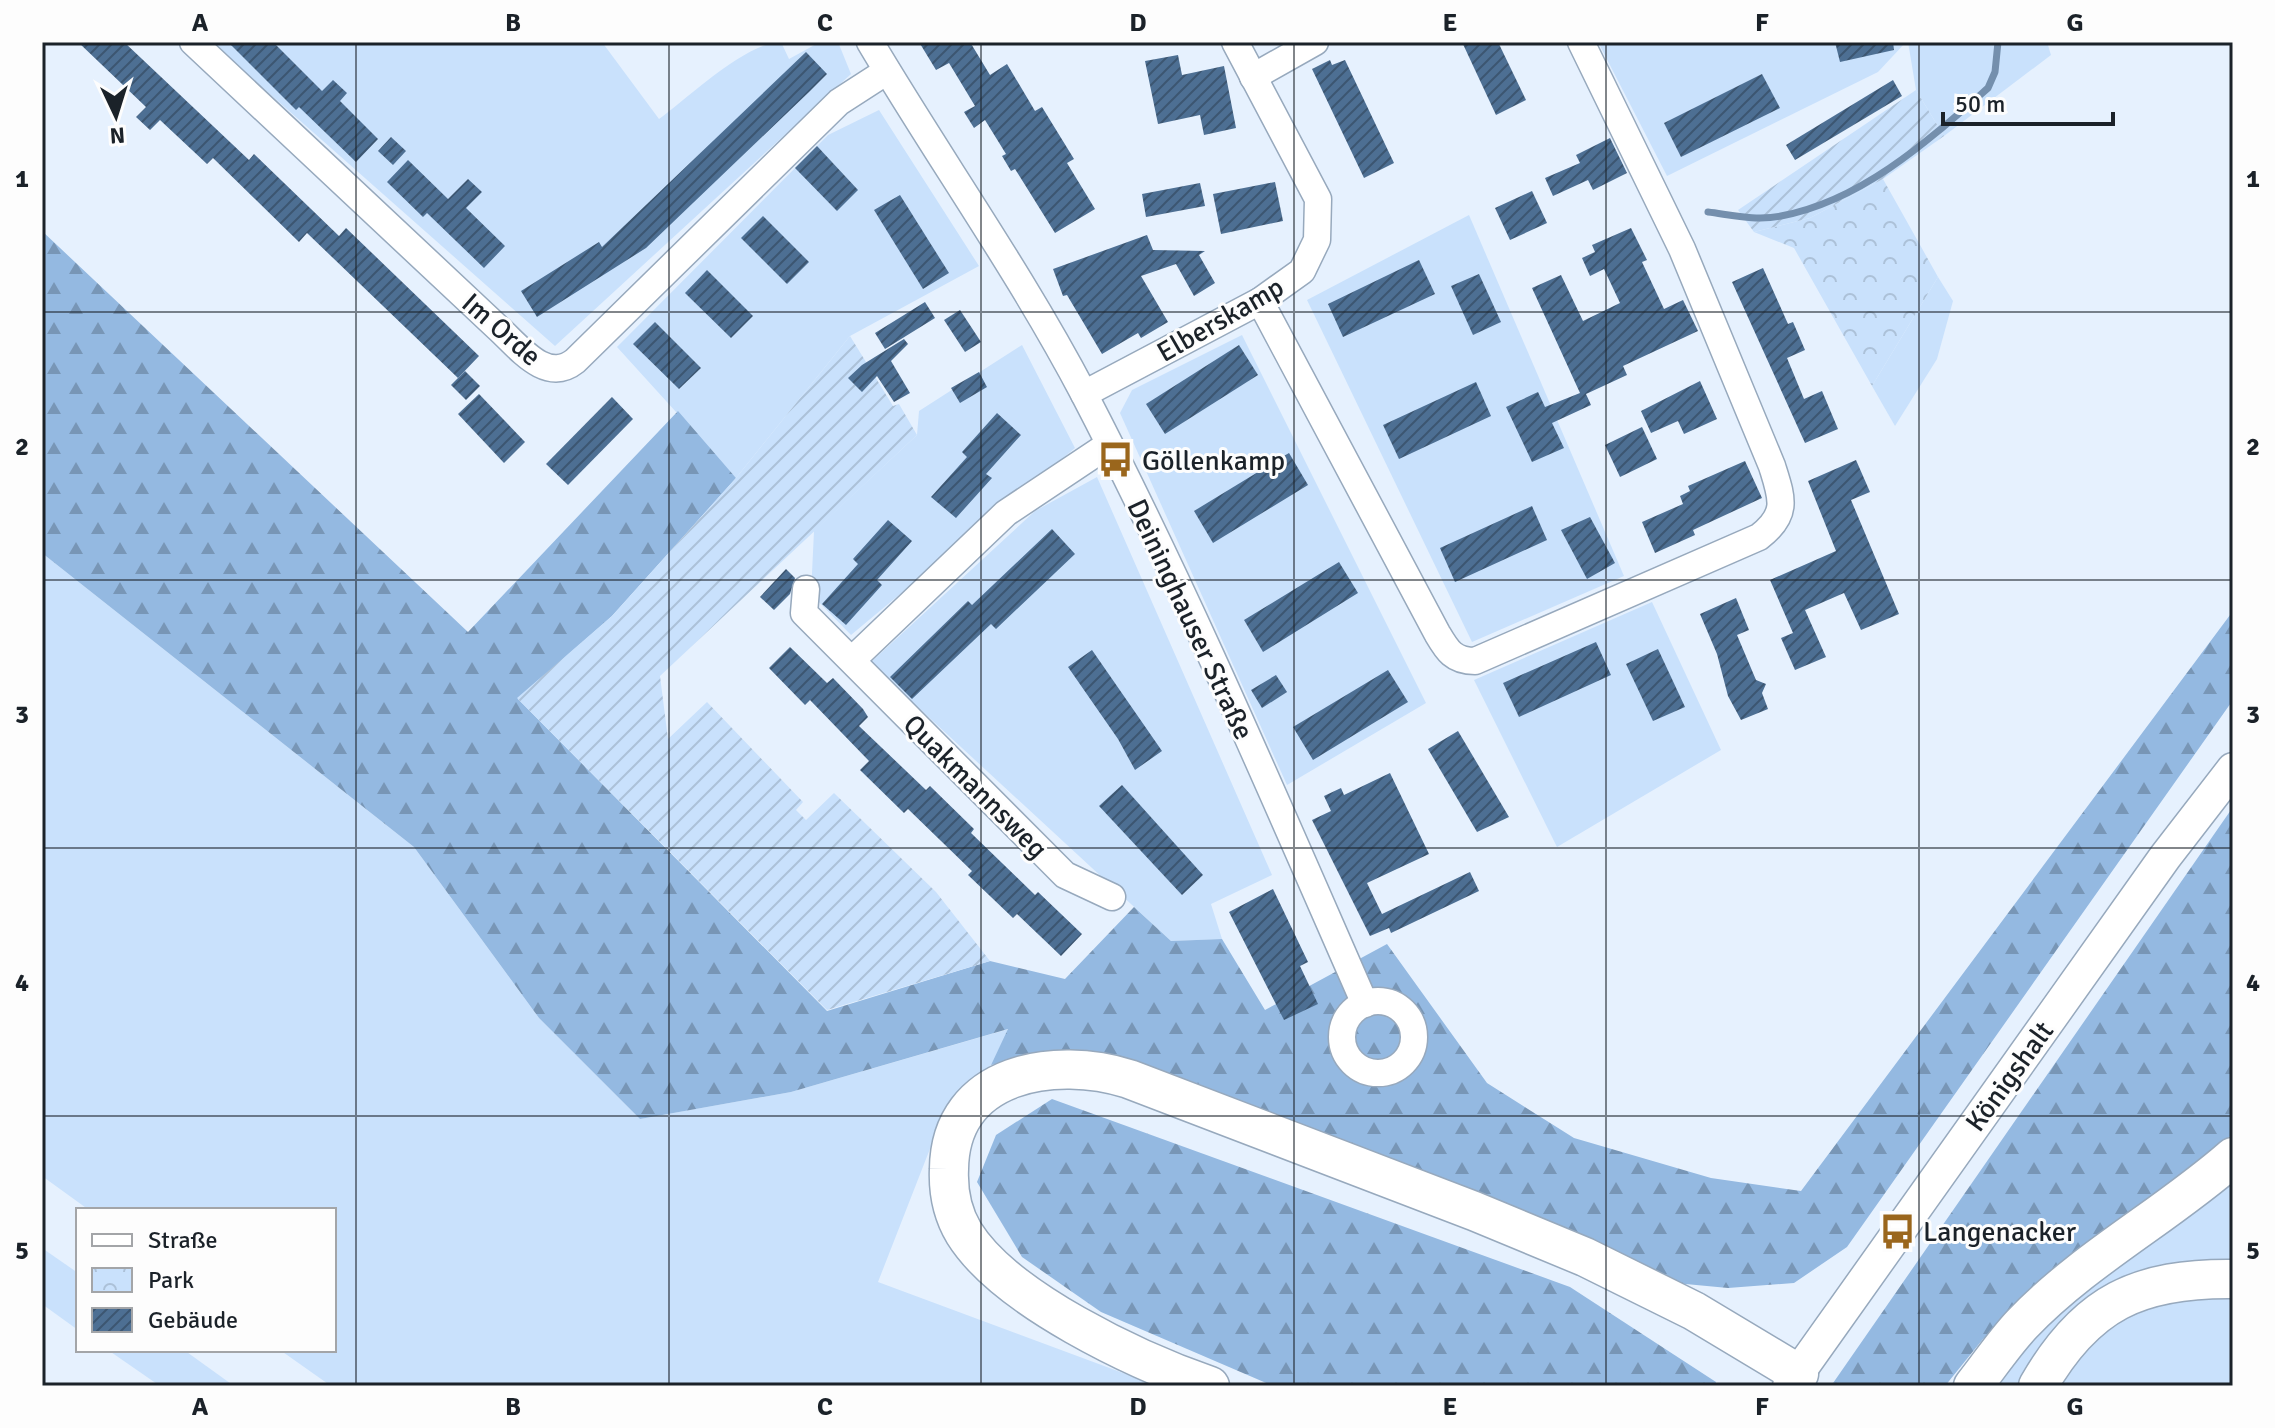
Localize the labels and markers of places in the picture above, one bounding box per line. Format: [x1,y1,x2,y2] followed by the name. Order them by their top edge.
[1097,441,1135,479] bus stop icon: Göllenkamp
[1142,444,1285,478] place label: Göllenkamp
[1878,1212,1916,1250] bus stop icon: Langenacker
[1923,1215,2077,1249] place label: Langenacker

